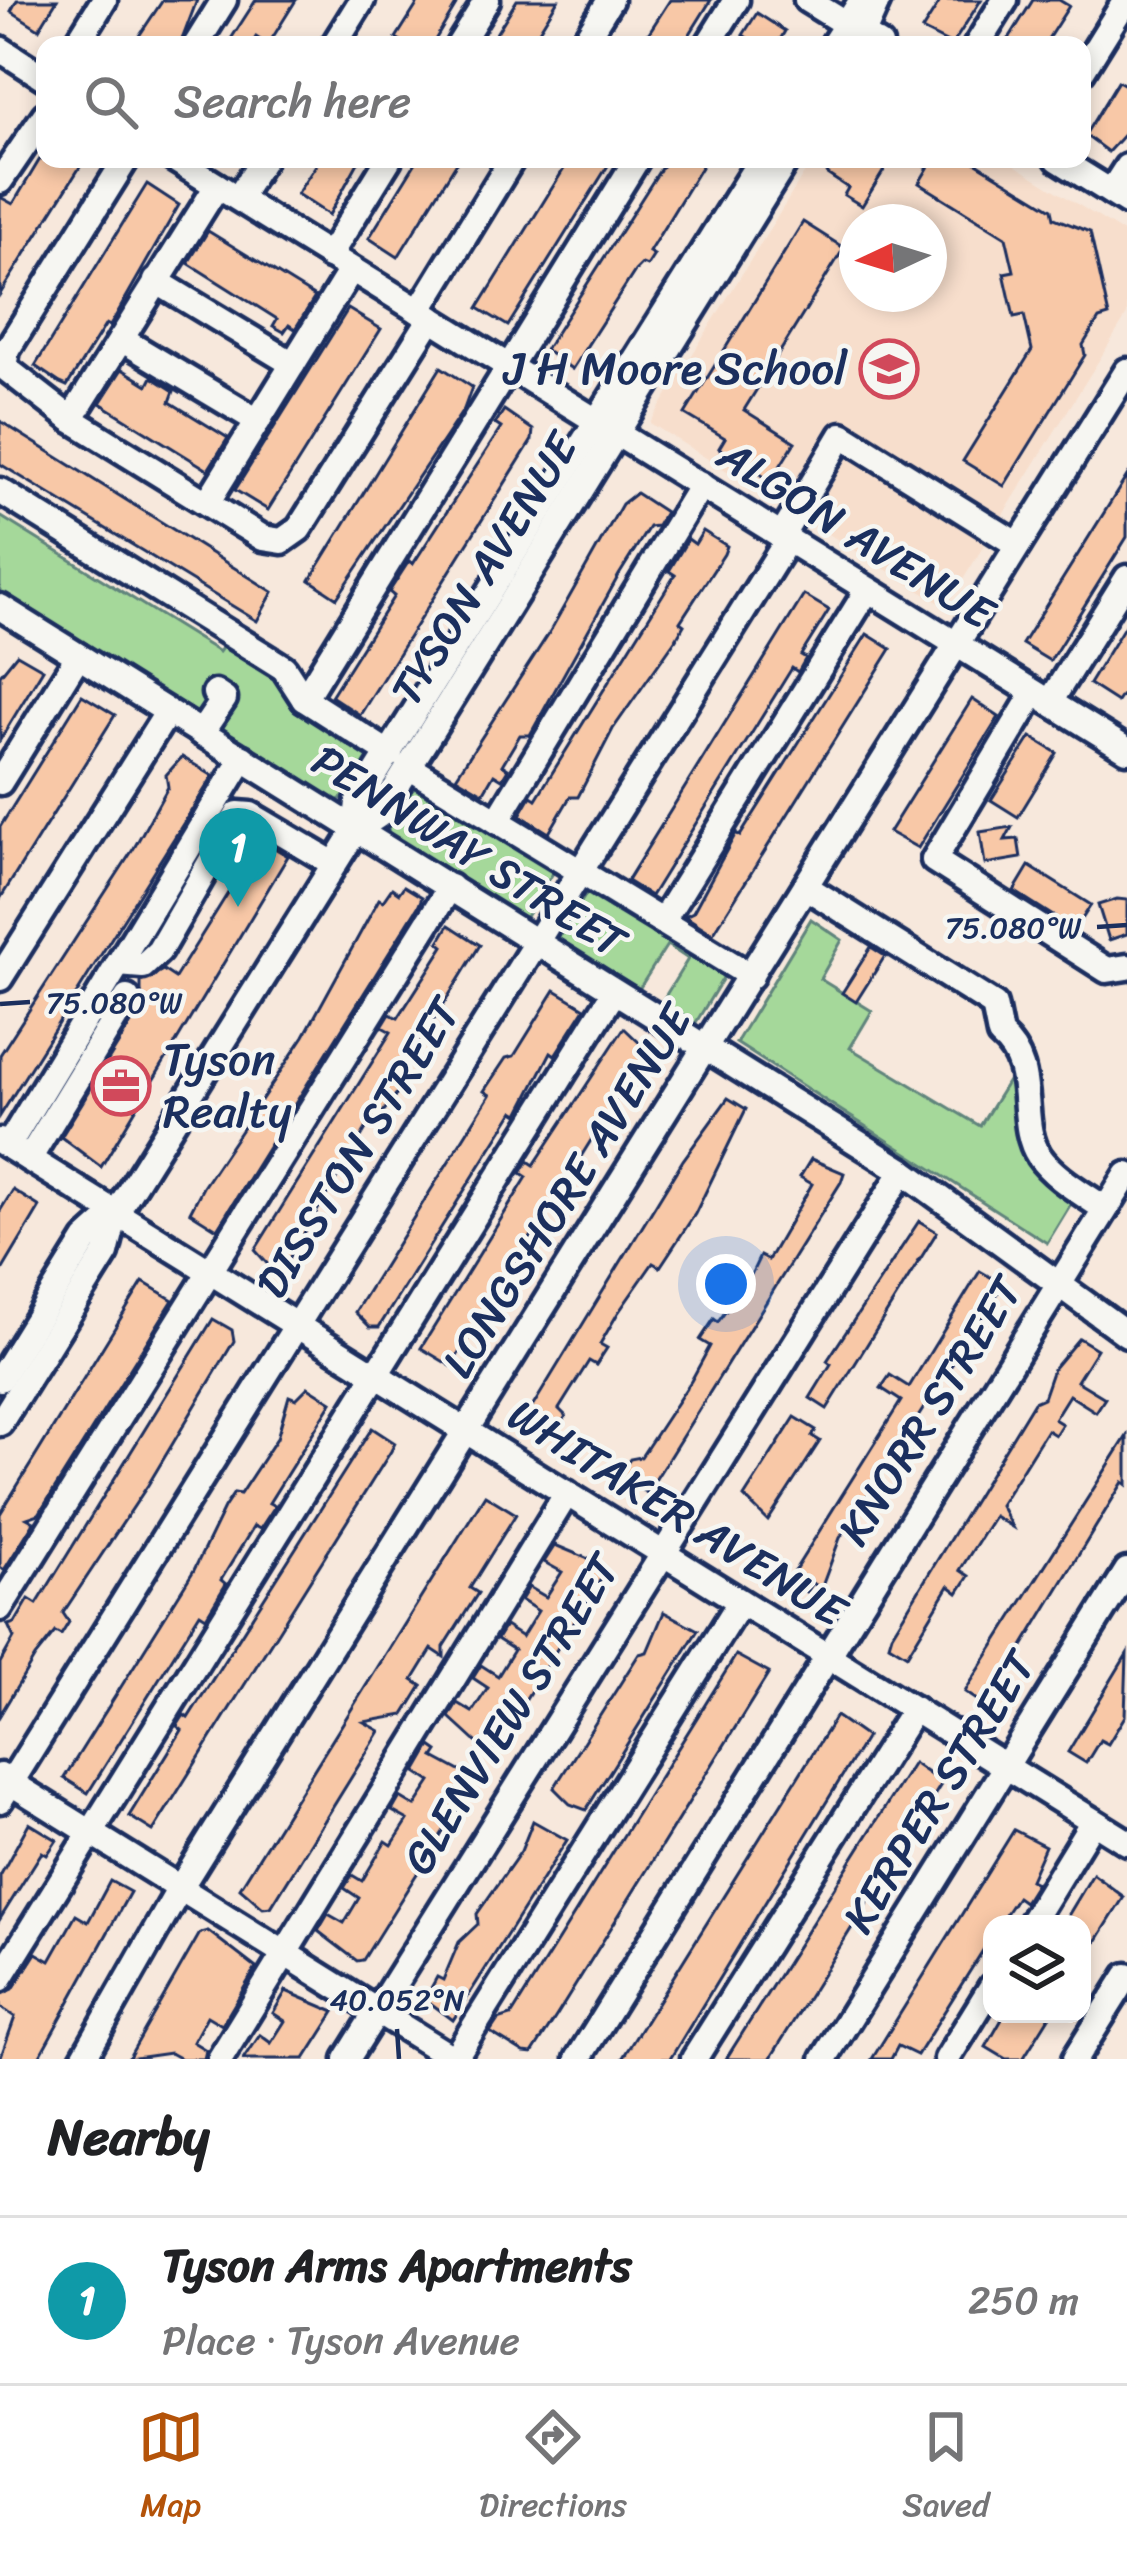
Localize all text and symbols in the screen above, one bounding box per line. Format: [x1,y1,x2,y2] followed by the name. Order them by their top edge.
[36,36,1091,168] search box
[174,62,411,142] text: Search here
[78,69,144,135] icon: search
[839,204,947,312] north arrow
[502,329,848,409] place label: J H Moore School
[858,338,920,400] school or university icon: J H Moore School
[368,414,602,722] street label: TYSON AVENUE
[701,416,1013,653] street label: ALGON AVENUE
[296,722,645,981] street label: PENNWAY STREET
[199,808,277,907] pin: 1
[945,901,1082,955] text: 75.080°W
[46,976,183,1030] text: 75.080°W
[233,979,484,1315] street label: DISSTON STREET
[419,985,716,1394] street label: LONGSHORE AVENUE
[163,1020,293,1152] place label: Tyson Realty
[90,1055,152,1117] office icon: Tyson Realty
[696,1254,756,1314] your location
[815,1258,1047,1562] street label: KNORR STREET
[491,1376,865,1651] street label: WHITAKER AVENUE
[380,1535,643,1891] street label: GLENVIEW STREET
[820,1632,1060,1949] street label: KERPER STREET
[983,1915,1091,2023] map controls
[983,1915,1091,2023] button: layers
[330,1973,465,2027] text: 40.052°N
[48,2092,209,2182] text: Nearby
[162,2226,632,2306] text: Tyson Arms Apartments
[79,2266,95,2335] text: 1
[968,2266,1079,2335] text: 250 m
[162,2306,520,2375] text: Place · Tyson Avenue
[138,2404,204,2534] tab: Map
[479,2404,627,2534] tab: Directions
[902,2404,989,2534] tab: Saved

